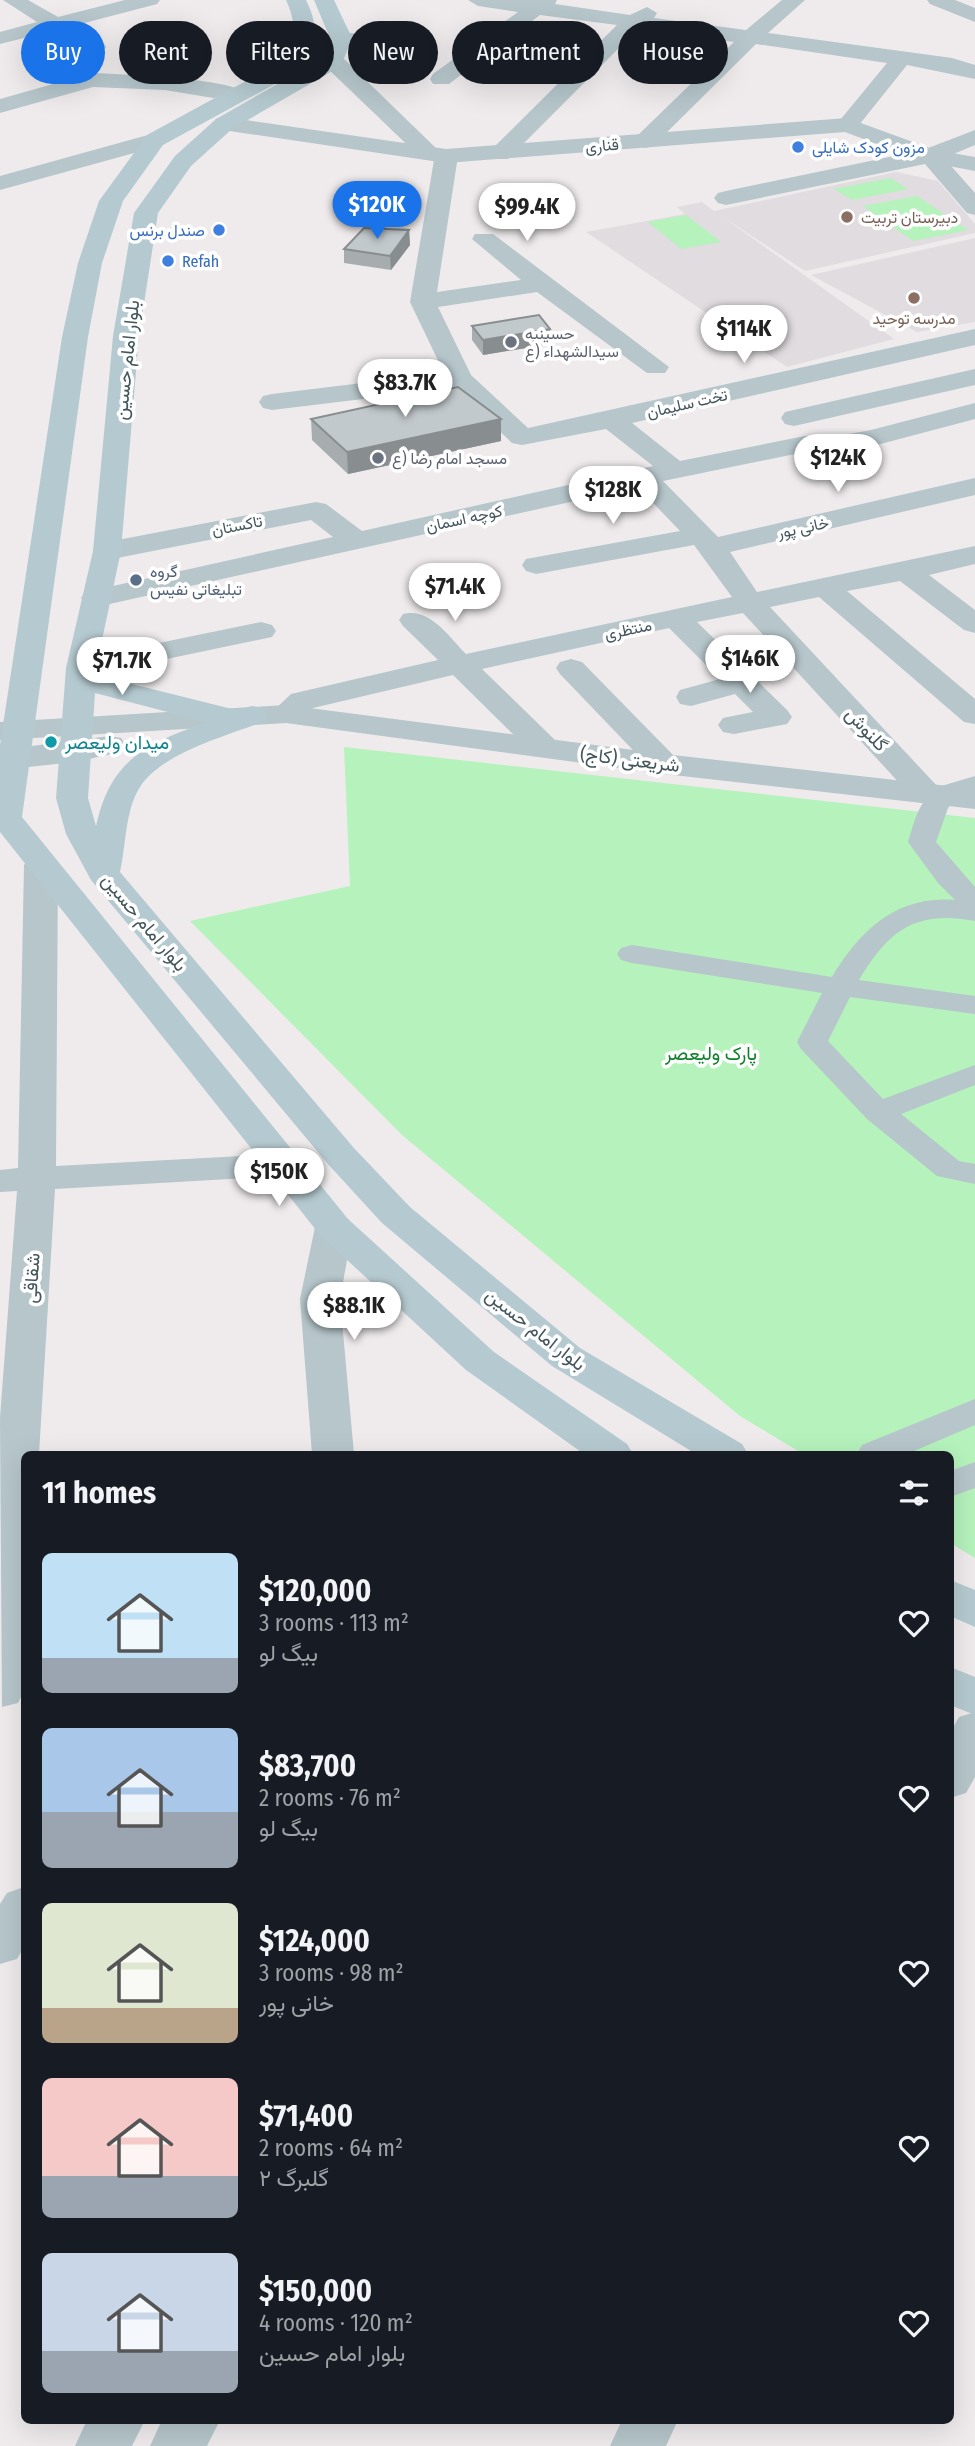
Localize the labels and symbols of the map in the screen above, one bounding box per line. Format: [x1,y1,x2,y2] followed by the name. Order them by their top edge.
[584,135,620,157] street label: قناری
[812,138,925,158] place label: مزون کودک شایلی
[790,139,806,155] marker: مزون کودک شایلی
[328,182,426,241] pin: $120K
[470,184,584,243] pin: $99.4K
[861,208,958,228] place label: دبیرستان تربیت
[839,209,855,225] marker: دبیرستان تربیت
[130,221,205,241] place label: صندل برنس
[211,222,227,238] marker: صندل برنس
[182,252,219,271] place label: Refah
[160,253,176,269] marker: Refah
[906,290,922,306] marker: مدرسه توحید
[109,299,145,421] street label: بلوار امام حسین
[695,306,793,365] pin: $114K
[873,309,956,329] place label: مدرسه توحید
[525,324,619,363] place label: حسینیه سیدالشهداء (ع
[503,334,519,350] marker: حسینیه سیدالشهداء (ع
[348,360,462,419] pin: $83.7K
[645,385,729,422] street label: تخت سلیمان
[789,434,887,494] pin: $124K
[392,449,507,470] place label: مسجد امام رضا (ع
[370,450,386,466] marker: مسجد امام رضا (ع
[564,466,662,526] pin: $128K
[424,501,504,538] street label: کوچه اسمان
[210,511,264,540] street label: تاکستان
[775,513,831,544] street label: خانی پور
[150,562,242,600] place label: گروه تبلیغاتی نفیس
[398,564,512,623] pin: $71.4K
[128,572,144,588] marker: گروه تبلیغاتی نفیس
[603,615,654,645] street label: منتظری
[701,636,799,695] pin: $146K
[65,638,179,697] pin: $71.7K
[841,703,893,756] street label: گلنوش
[64,731,169,754] place label: میدان ولیعصر
[43,734,59,750] marker: میدان ولیعصر
[579,742,681,778] street label: شریعتی (کاج)
[96,869,192,977] street label: بلوار امام حسین
[664,1042,757,1067] park label: پارک ولیعصر
[230,1148,328,1208] pin: $150K
[18,1252,45,1304] street label: شقاقی
[297,1282,411,1342] pin: $88.1K
[480,1283,590,1376] street label: بلوار امام حسین

